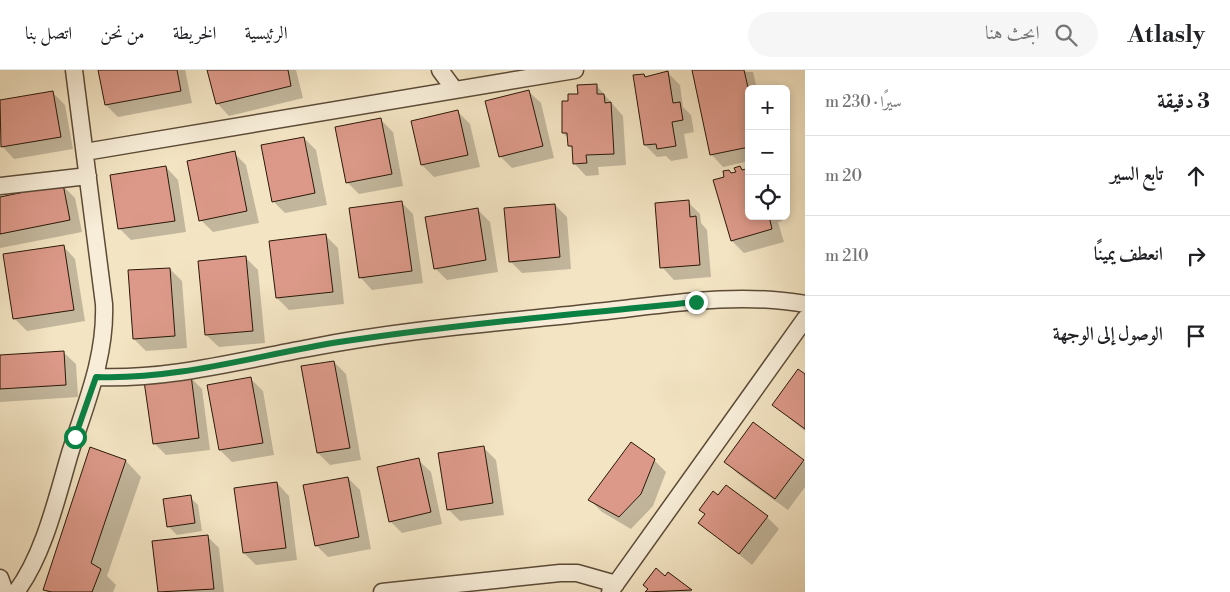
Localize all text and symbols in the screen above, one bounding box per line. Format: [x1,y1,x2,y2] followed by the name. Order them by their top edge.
[748,12,1098,57] search box
[1128,20,1205,50] text: Atlasly
[985,21,1040,45] text: ابحث هنا
[1052,21,1080,49] icon: search
[25,22,72,45] text: اتصل بنا
[100,22,145,45] text: من نحن
[173,22,216,45] text: الخريطة
[244,22,288,45] text: الرئيسية
[745,85,790,220] map controls
[745,85,790,130] button: +
[1157,89,1210,115] text: 3 دقيقة
[825,92,901,112] text: سيرًا · 230 m
[745,130,790,175] button: −
[1110,162,1163,186] text: تابع السير
[1182,162,1210,190] icon: ahead
[825,166,862,186] text: 20 m
[745,175,790,220] button: locate
[1094,242,1163,266] text: انعطف يمينًا
[1182,242,1210,270] icon: right
[825,246,869,266] text: 210 m
[685,291,708,314] route end
[1053,322,1163,346] text: الوصول إلى الوجهة
[1182,322,1210,350] icon: arrive
[64,426,87,449] route start

